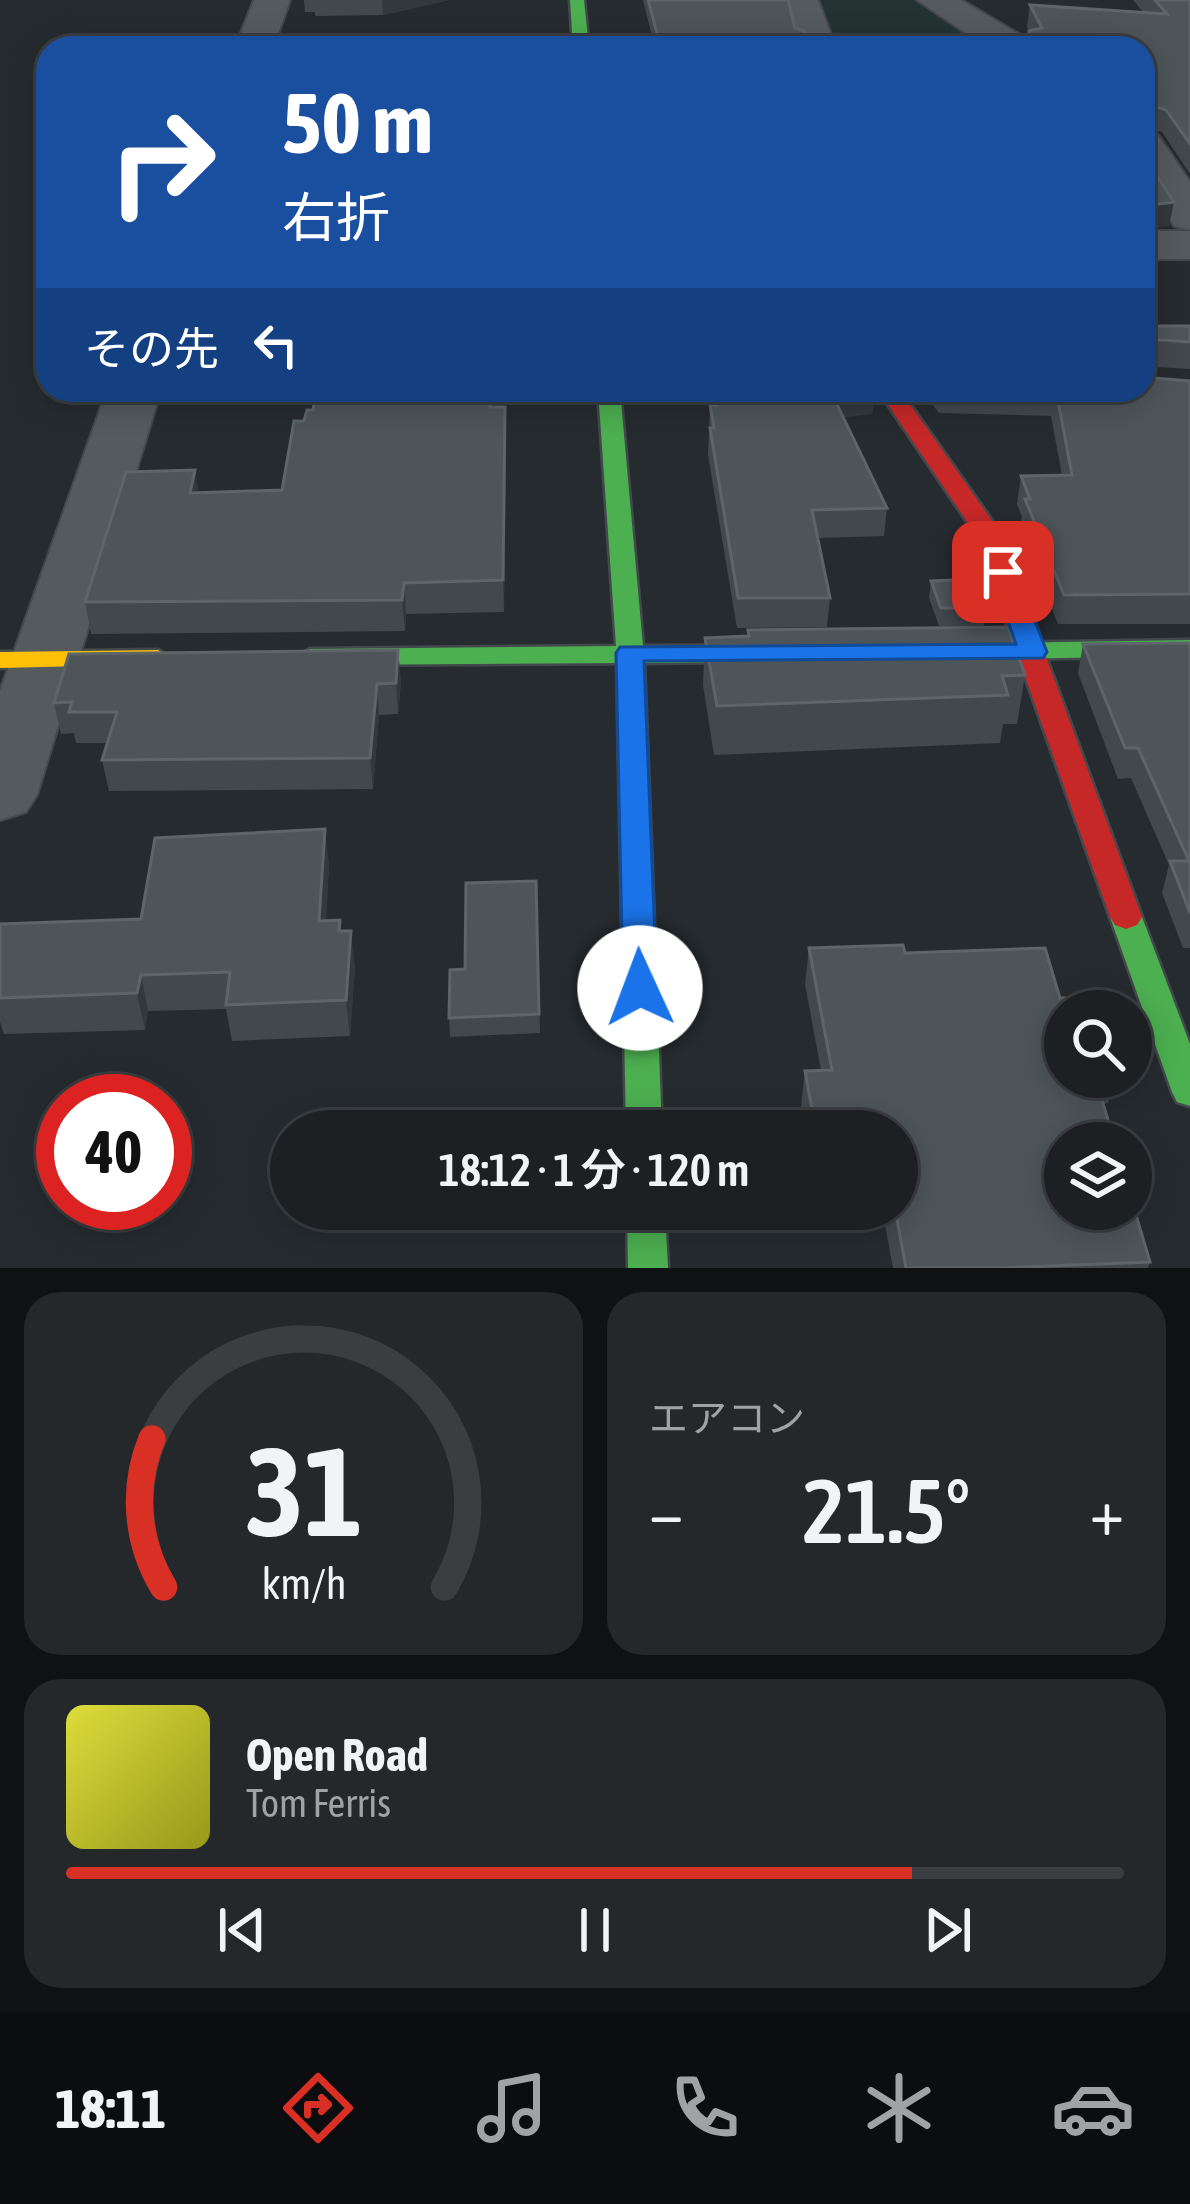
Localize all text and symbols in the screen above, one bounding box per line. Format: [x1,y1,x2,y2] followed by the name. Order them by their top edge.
[282,75,433,171] text: 50 m
[84,84,240,240] icon: right
[282,187,390,248] text: 右折
[243,312,309,378] icon: left
[84,323,219,375] text: その先
[952,521,1054,623] pin
[970,539,1036,605] icon: arrive
[577,925,703,1051] position arrow
[1044,990,1152,1230] map controls
[1044,990,1152,1098] button: search
[36,1074,192,1230] speed limit sign: 40
[1044,1122,1152,1230] button: layers
[439,1144,749,1196] text: 18:12 · 1 分 · 120 m
[649,1396,805,1440] text: エアコン
[245,1419,362,1562] text: 31
[803,1459,970,1562] text: 21.5°
[649,1473,683,1549] text: −
[1090,1473,1124,1549] text: +
[261,1558,346,1607] text: km/h
[246,1729,428,1781] text: Open Road
[246,1781,391,1825] text: Tom Ferris
[209,1897,275,1963] icon: previous
[562,1897,628,1963] icon: pause
[915,1897,981,1963] icon: next
[276,2066,360,2150] icon: directions
[470,2066,554,2150] icon: music
[663,2066,747,2150] icon: phone
[857,2066,941,2150] icon: climate
[1051,2066,1135,2150] icon: car
[55,2078,166,2139] text: 18:11

